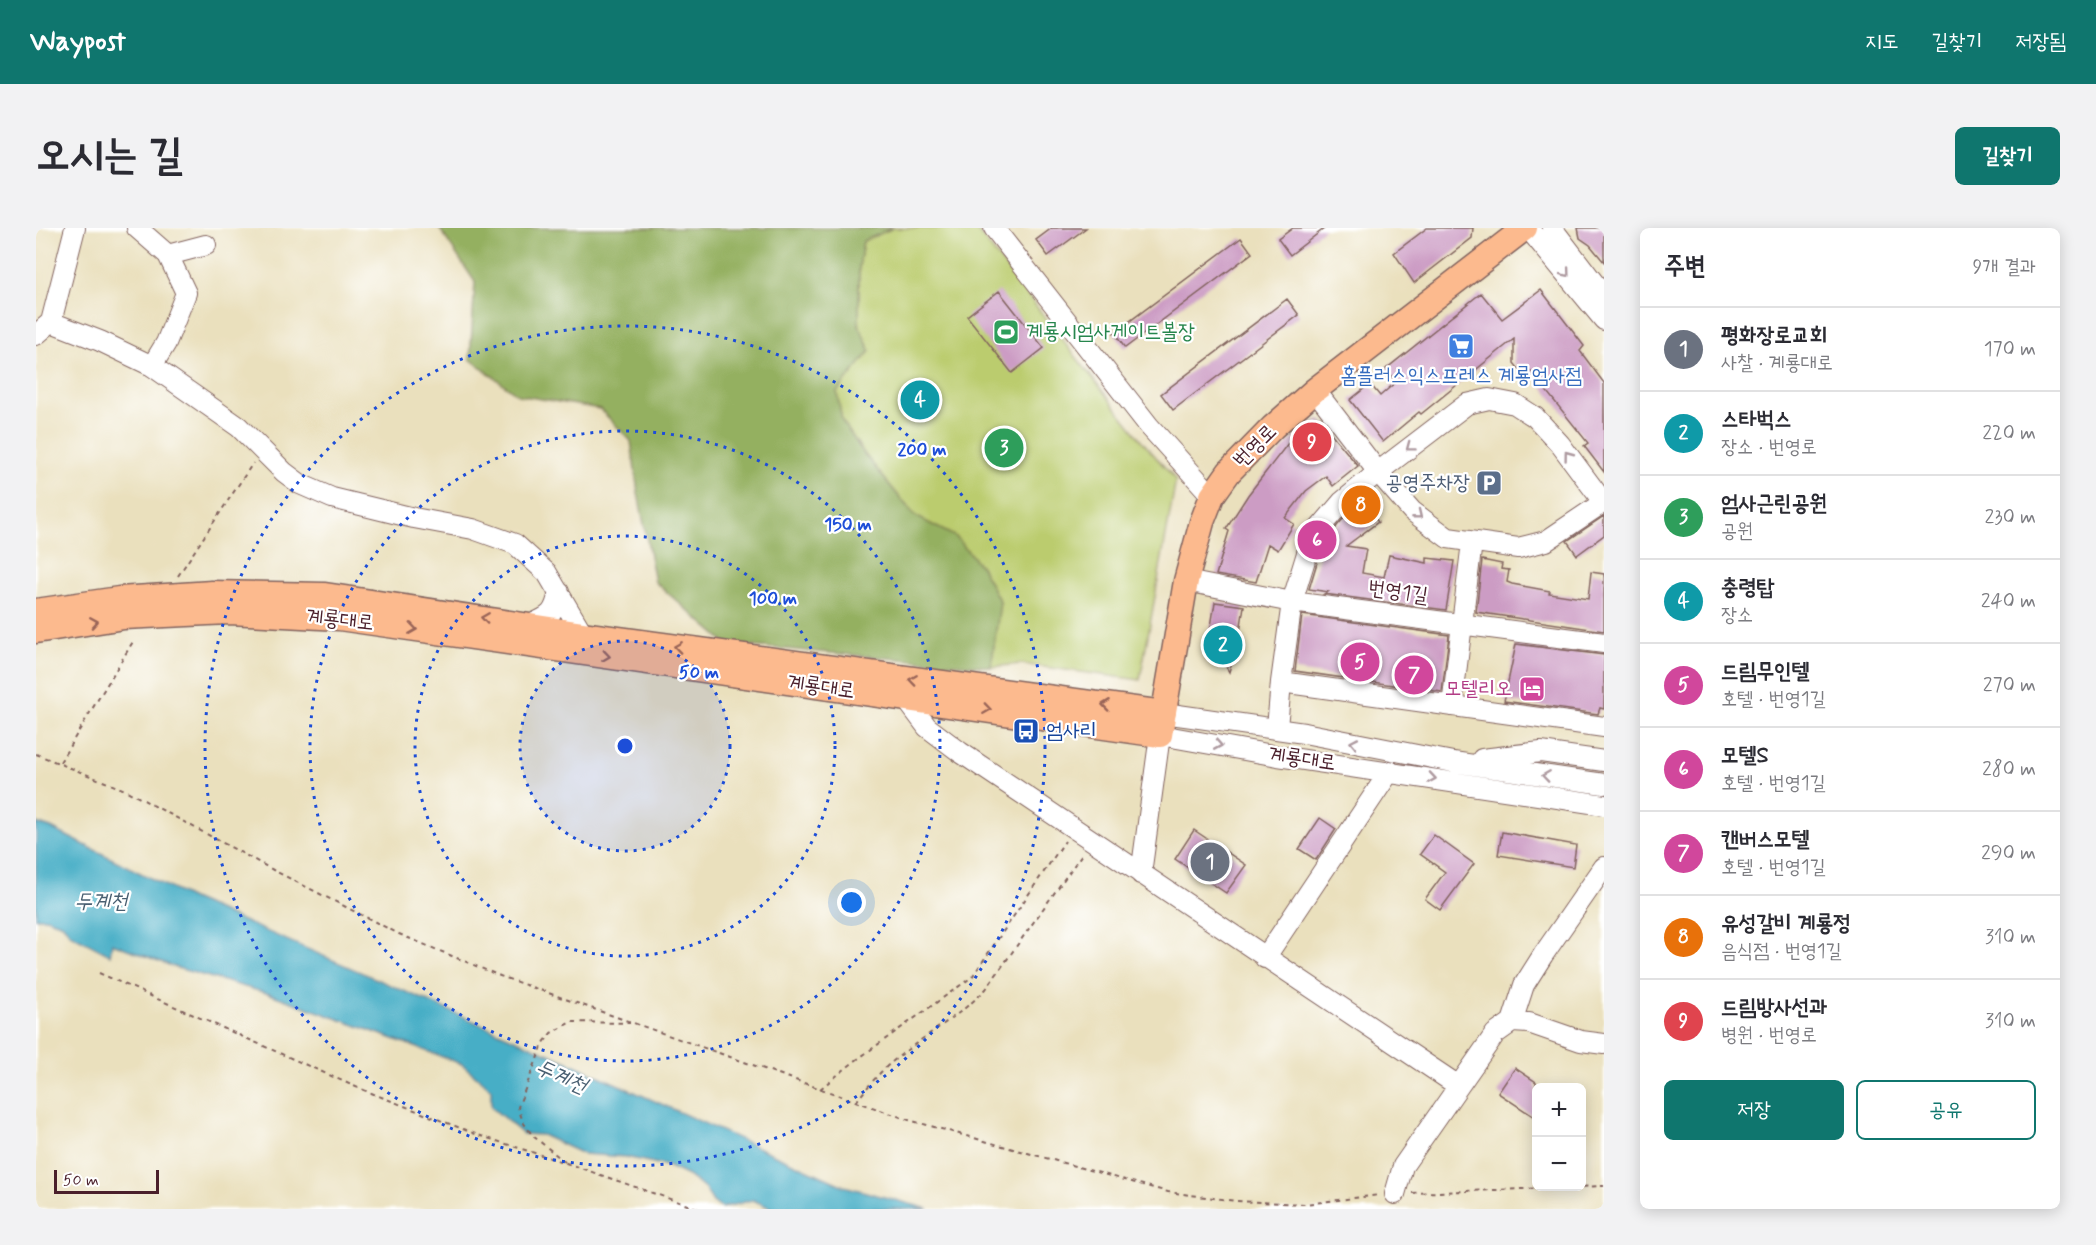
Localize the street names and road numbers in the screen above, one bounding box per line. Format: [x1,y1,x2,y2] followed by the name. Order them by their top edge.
[1227,418,1283,474] street label: 번영로
[1366,574,1430,610] street label: 번영1길
[305,603,375,637] street label: 계룡대로
[786,668,856,706] street label: 계룡대로
[1267,740,1337,778] street label: 계룡대로

